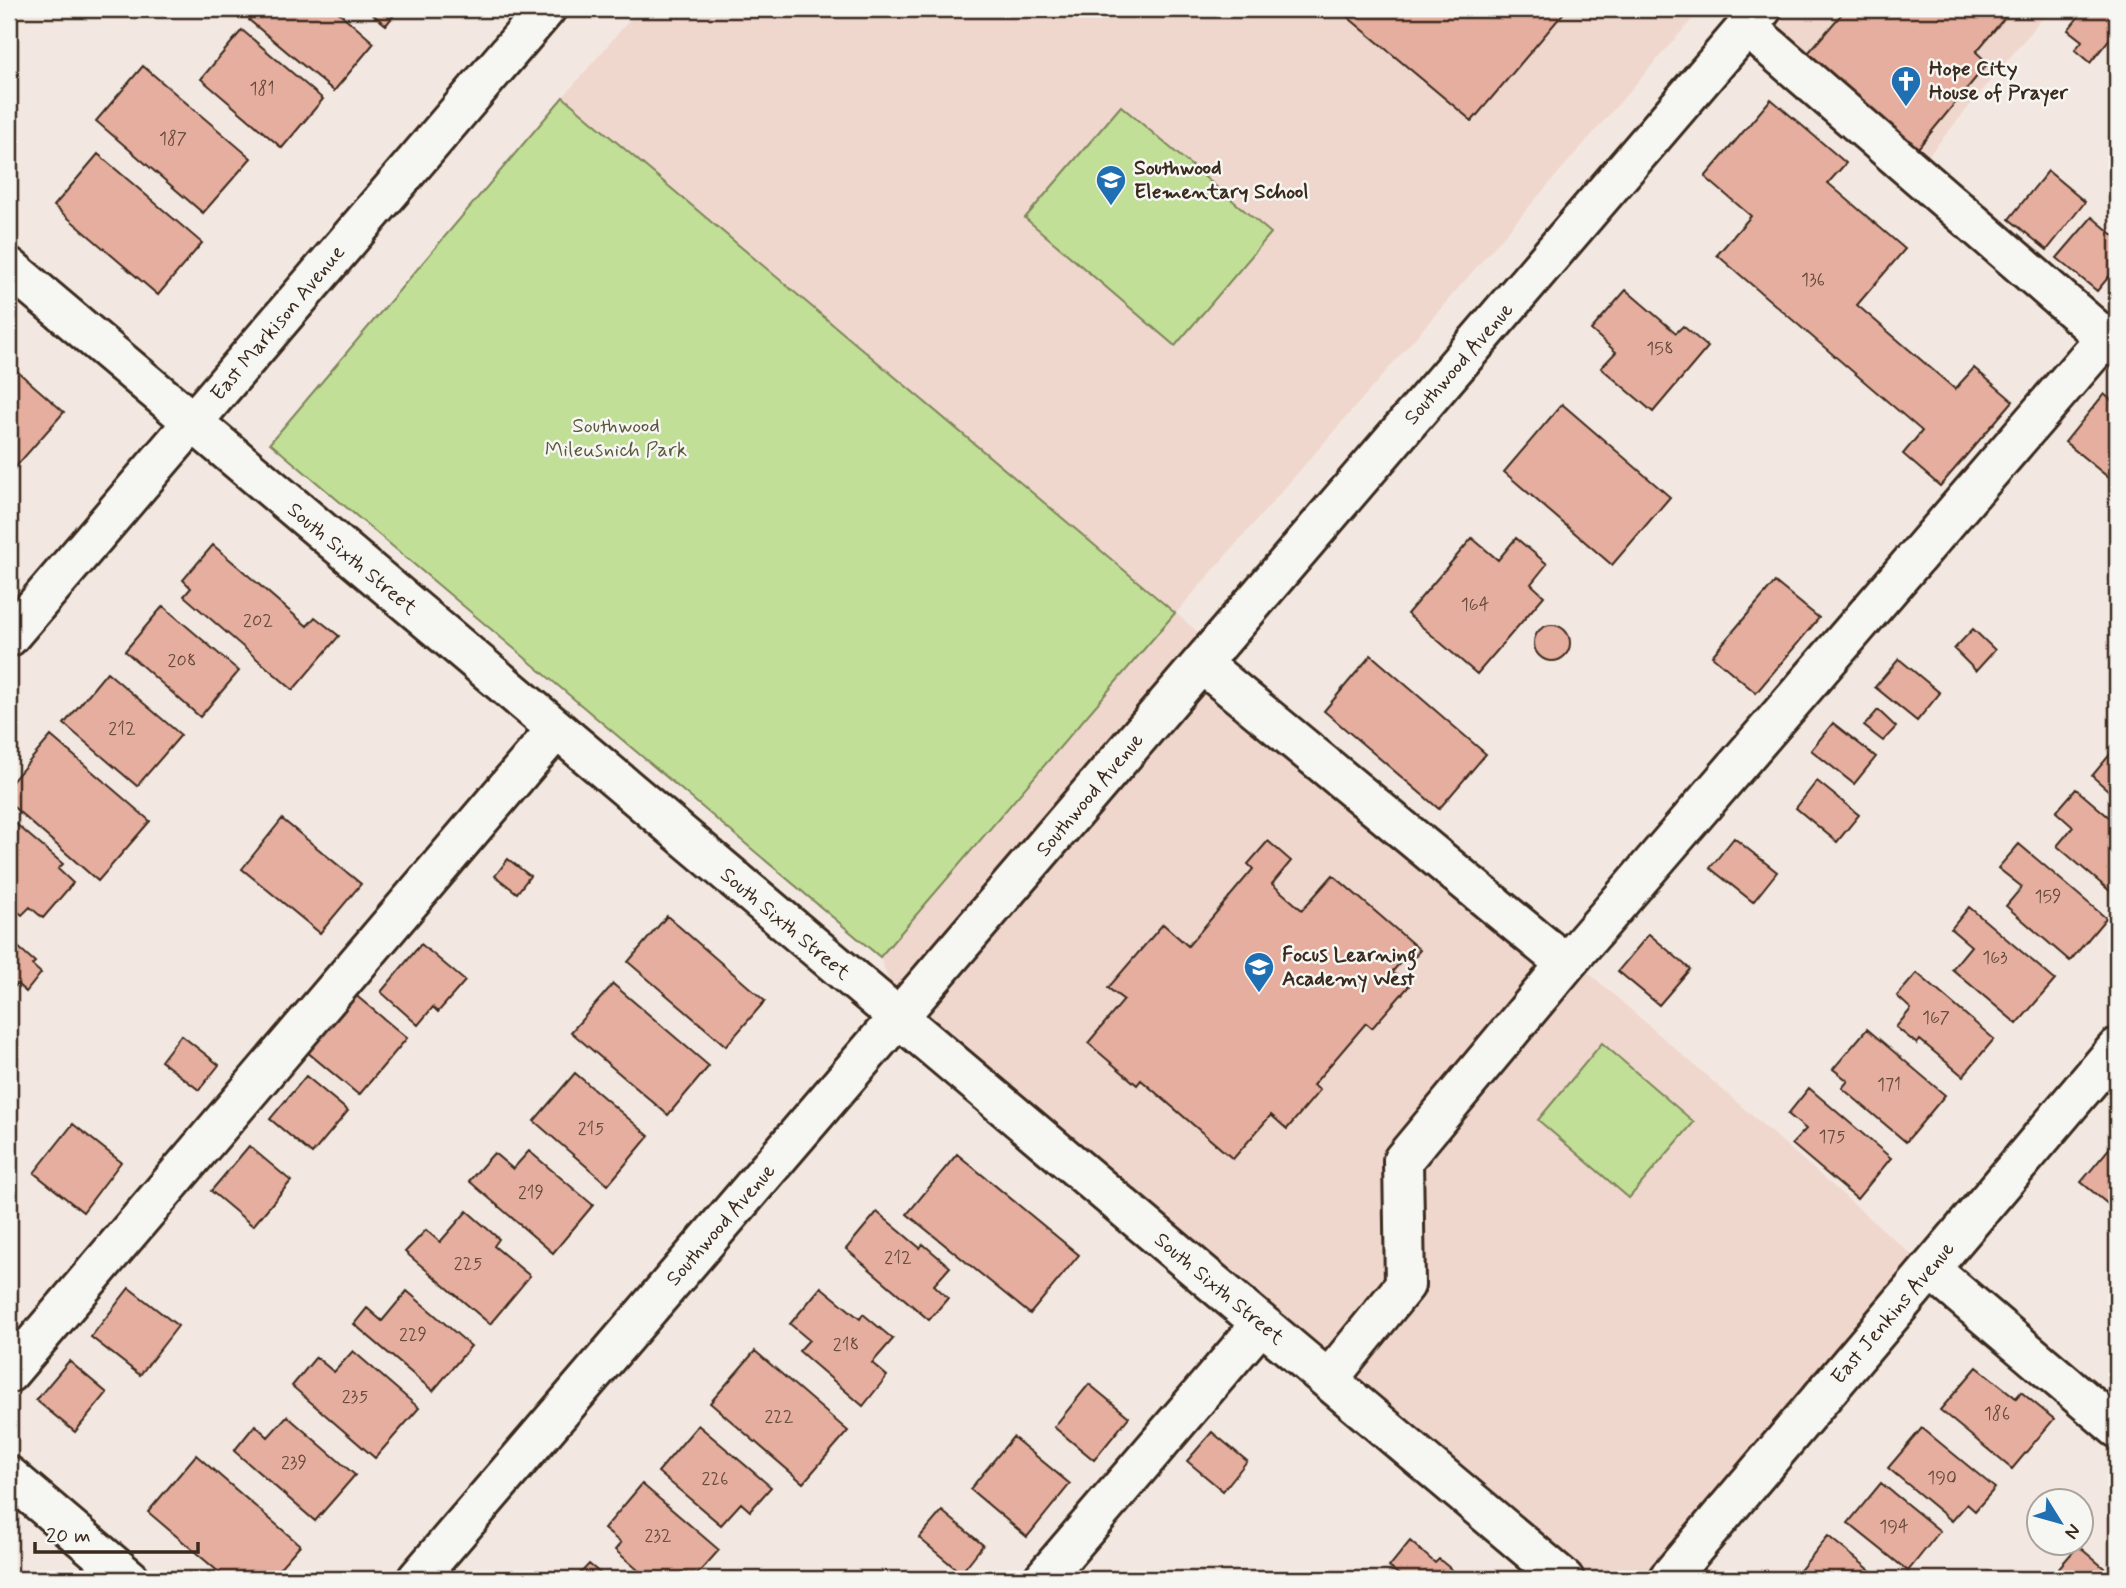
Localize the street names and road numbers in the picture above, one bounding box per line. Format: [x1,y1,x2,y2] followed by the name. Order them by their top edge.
[205,239,351,407] street label: East Markison Avenue
[1398,297,1520,431] street label: Southwood Avenue
[281,496,423,622] street label: South Sixth Street
[1030,727,1150,863] street label: Southwood Avenue
[714,861,856,987] street label: South Sixth Street
[660,1158,782,1292] street label: Southwood Avenue
[1148,1226,1290,1352] street label: South Sixth Street
[1825,1236,1961,1390] street label: East Jenkins Avenue

